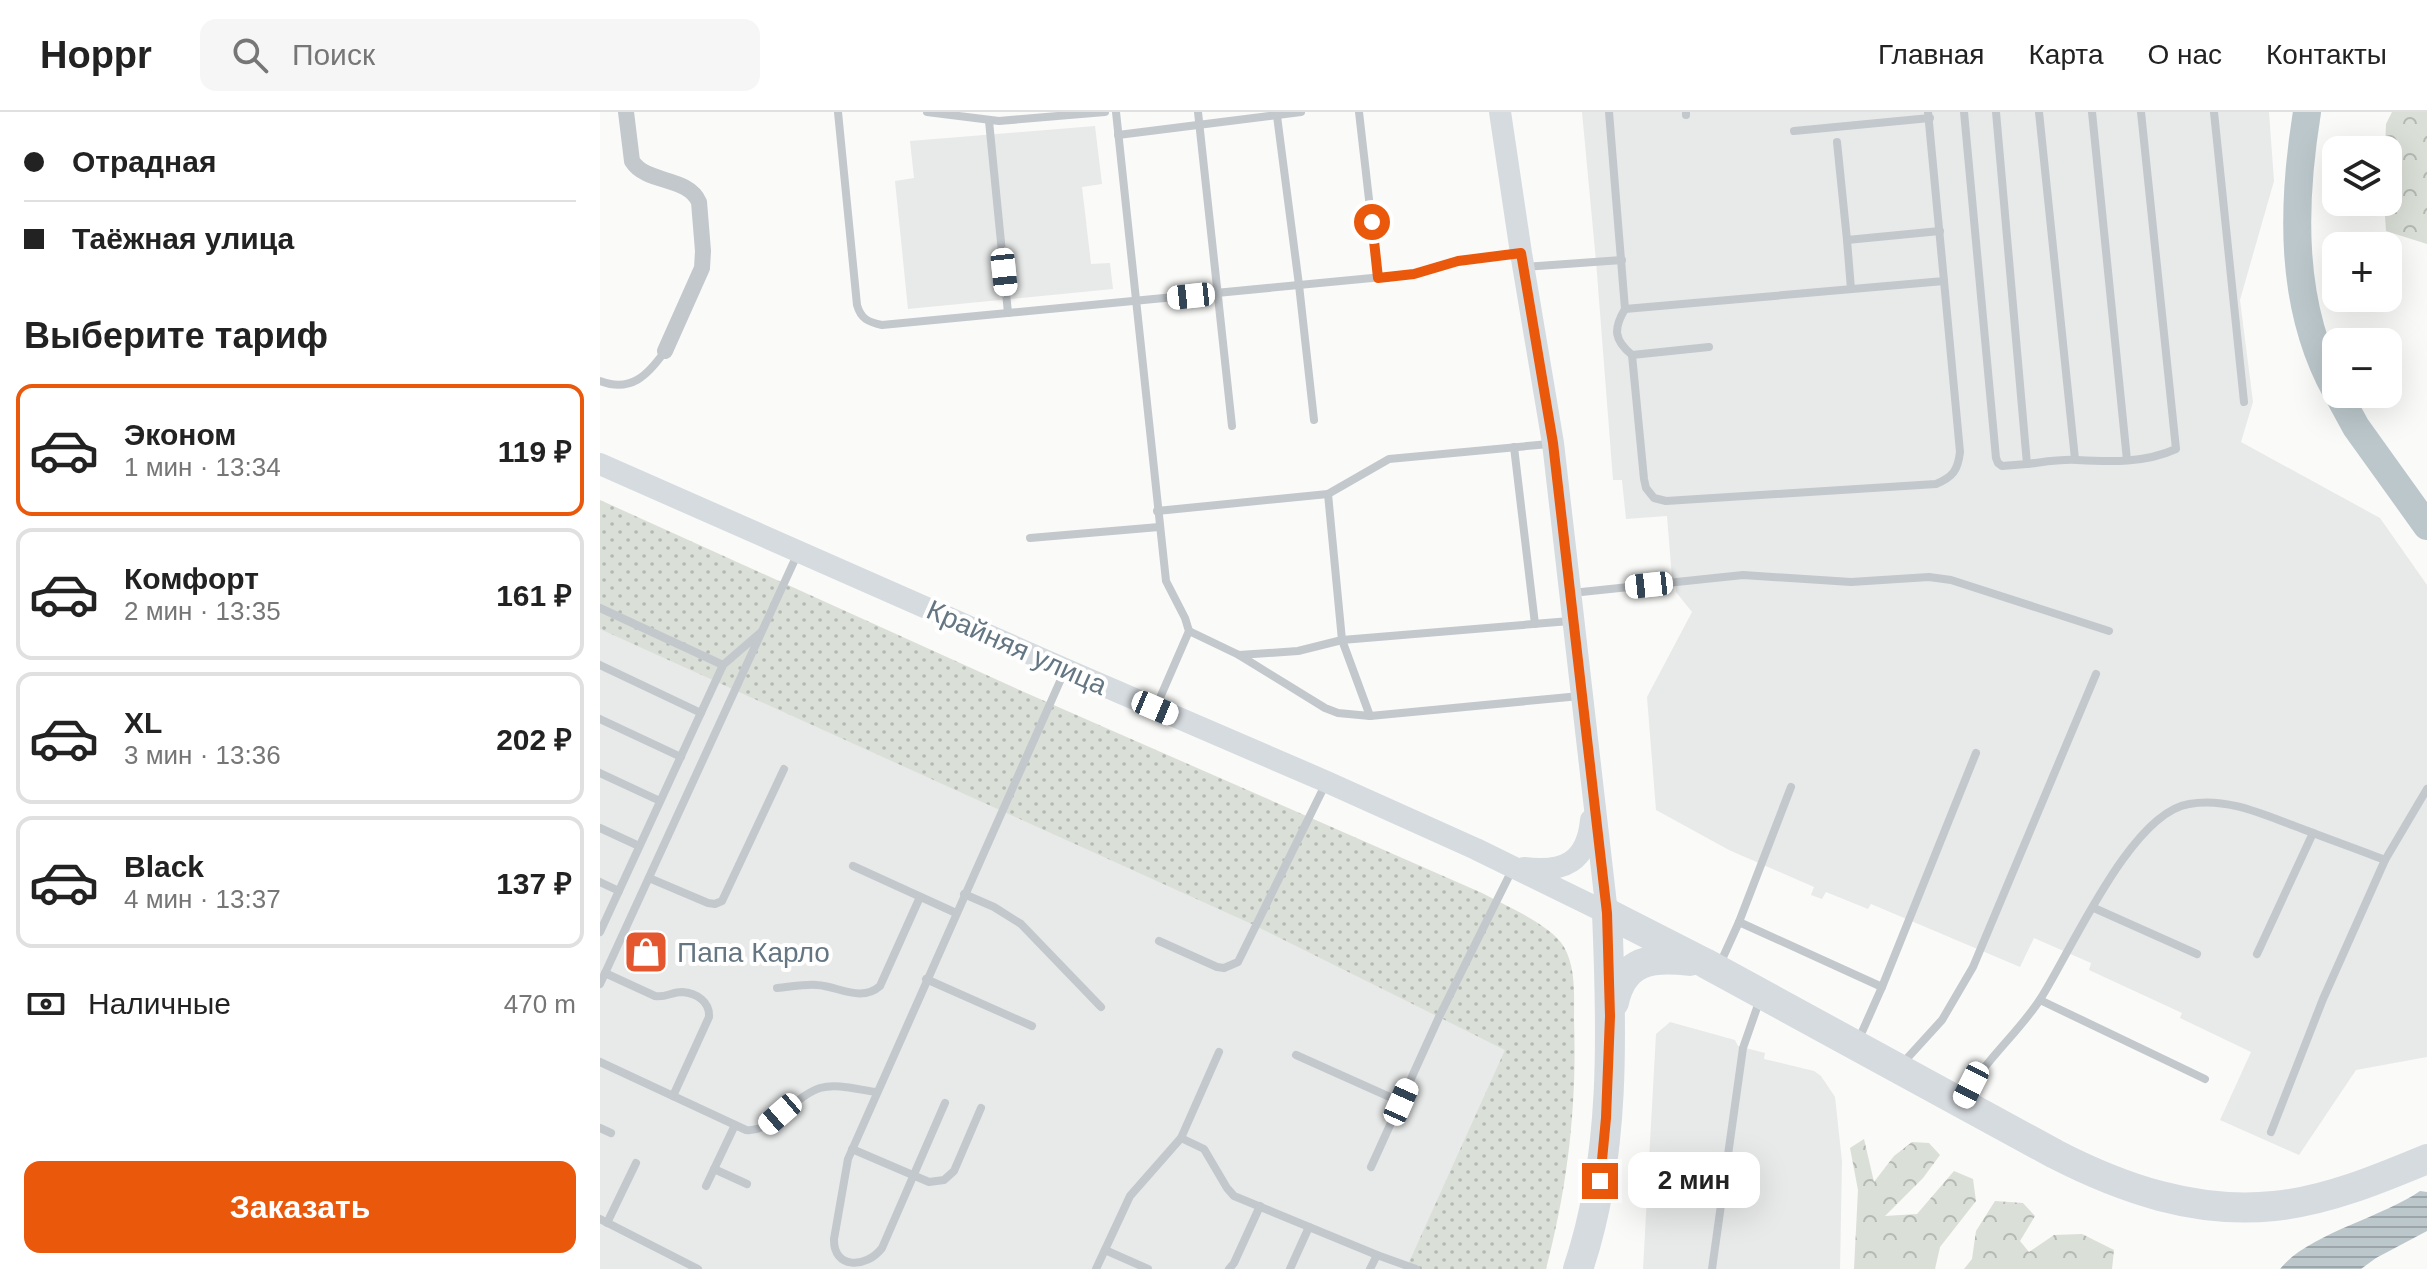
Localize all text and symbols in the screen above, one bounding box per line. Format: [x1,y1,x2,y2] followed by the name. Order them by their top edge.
[200,19,760,91] search box
[228,33,272,77] icon: search
[40,34,152,76] text: Hoppr
[292,38,375,71] text: Поиск
[1878,39,1985,70] text: Главная
[2029,39,2103,70] text: Карта
[2147,39,2222,70] text: О нас
[2266,39,2387,70] text: Контакты
[2322,136,2402,408] map controls
[2322,136,2402,216] button: layers
[72,145,216,178] text: Отрадная
[1354,204,1390,240] route start
[72,222,294,255] text: Таёжная улица
[2322,232,2402,312] button: +
[990,247,1018,297] car
[1166,282,1216,310] car
[24,315,328,356] text: Выберите тариф
[2322,328,2402,408] button: −
[28,414,100,486] icon: car
[124,418,237,451] text: Эконом
[498,435,572,468] text: 119 ₽
[124,452,281,482] text: 1 мин · 13:34
[28,558,100,630] icon: car
[124,562,259,595] text: Комфорт
[1624,571,1674,599] car
[496,579,572,612] text: 161 ₽
[922,594,1112,701] street label: Крайняя улица
[124,596,281,626] text: 2 мин · 13:35
[1128,688,1182,728] car
[28,702,100,774] icon: car
[124,706,162,739] text: XL
[496,723,572,756] text: 202 ₽
[124,740,281,770] text: 3 мин · 13:36
[28,846,100,918] icon: car
[124,850,204,883] text: Black
[496,867,572,900] text: 137 ₽
[124,884,281,914] text: 4 мин · 13:37
[622,928,670,976] shop icon: Папа Карло
[677,937,830,968] place label: Папа Карло
[24,982,68,1026] icon: cash
[88,987,231,1020] text: Наличные
[504,989,576,1019] text: 470 m
[1949,1058,1993,1112] car
[1380,1075,1422,1129] car
[754,1089,806,1139] car
[1628,1153,1760,1209] callout: 2 мин
[24,1161,576,1253] button: Заказать
[1582,1163,1618,1199] route end
[1658,1165,1730,1195] text: 2 мин

